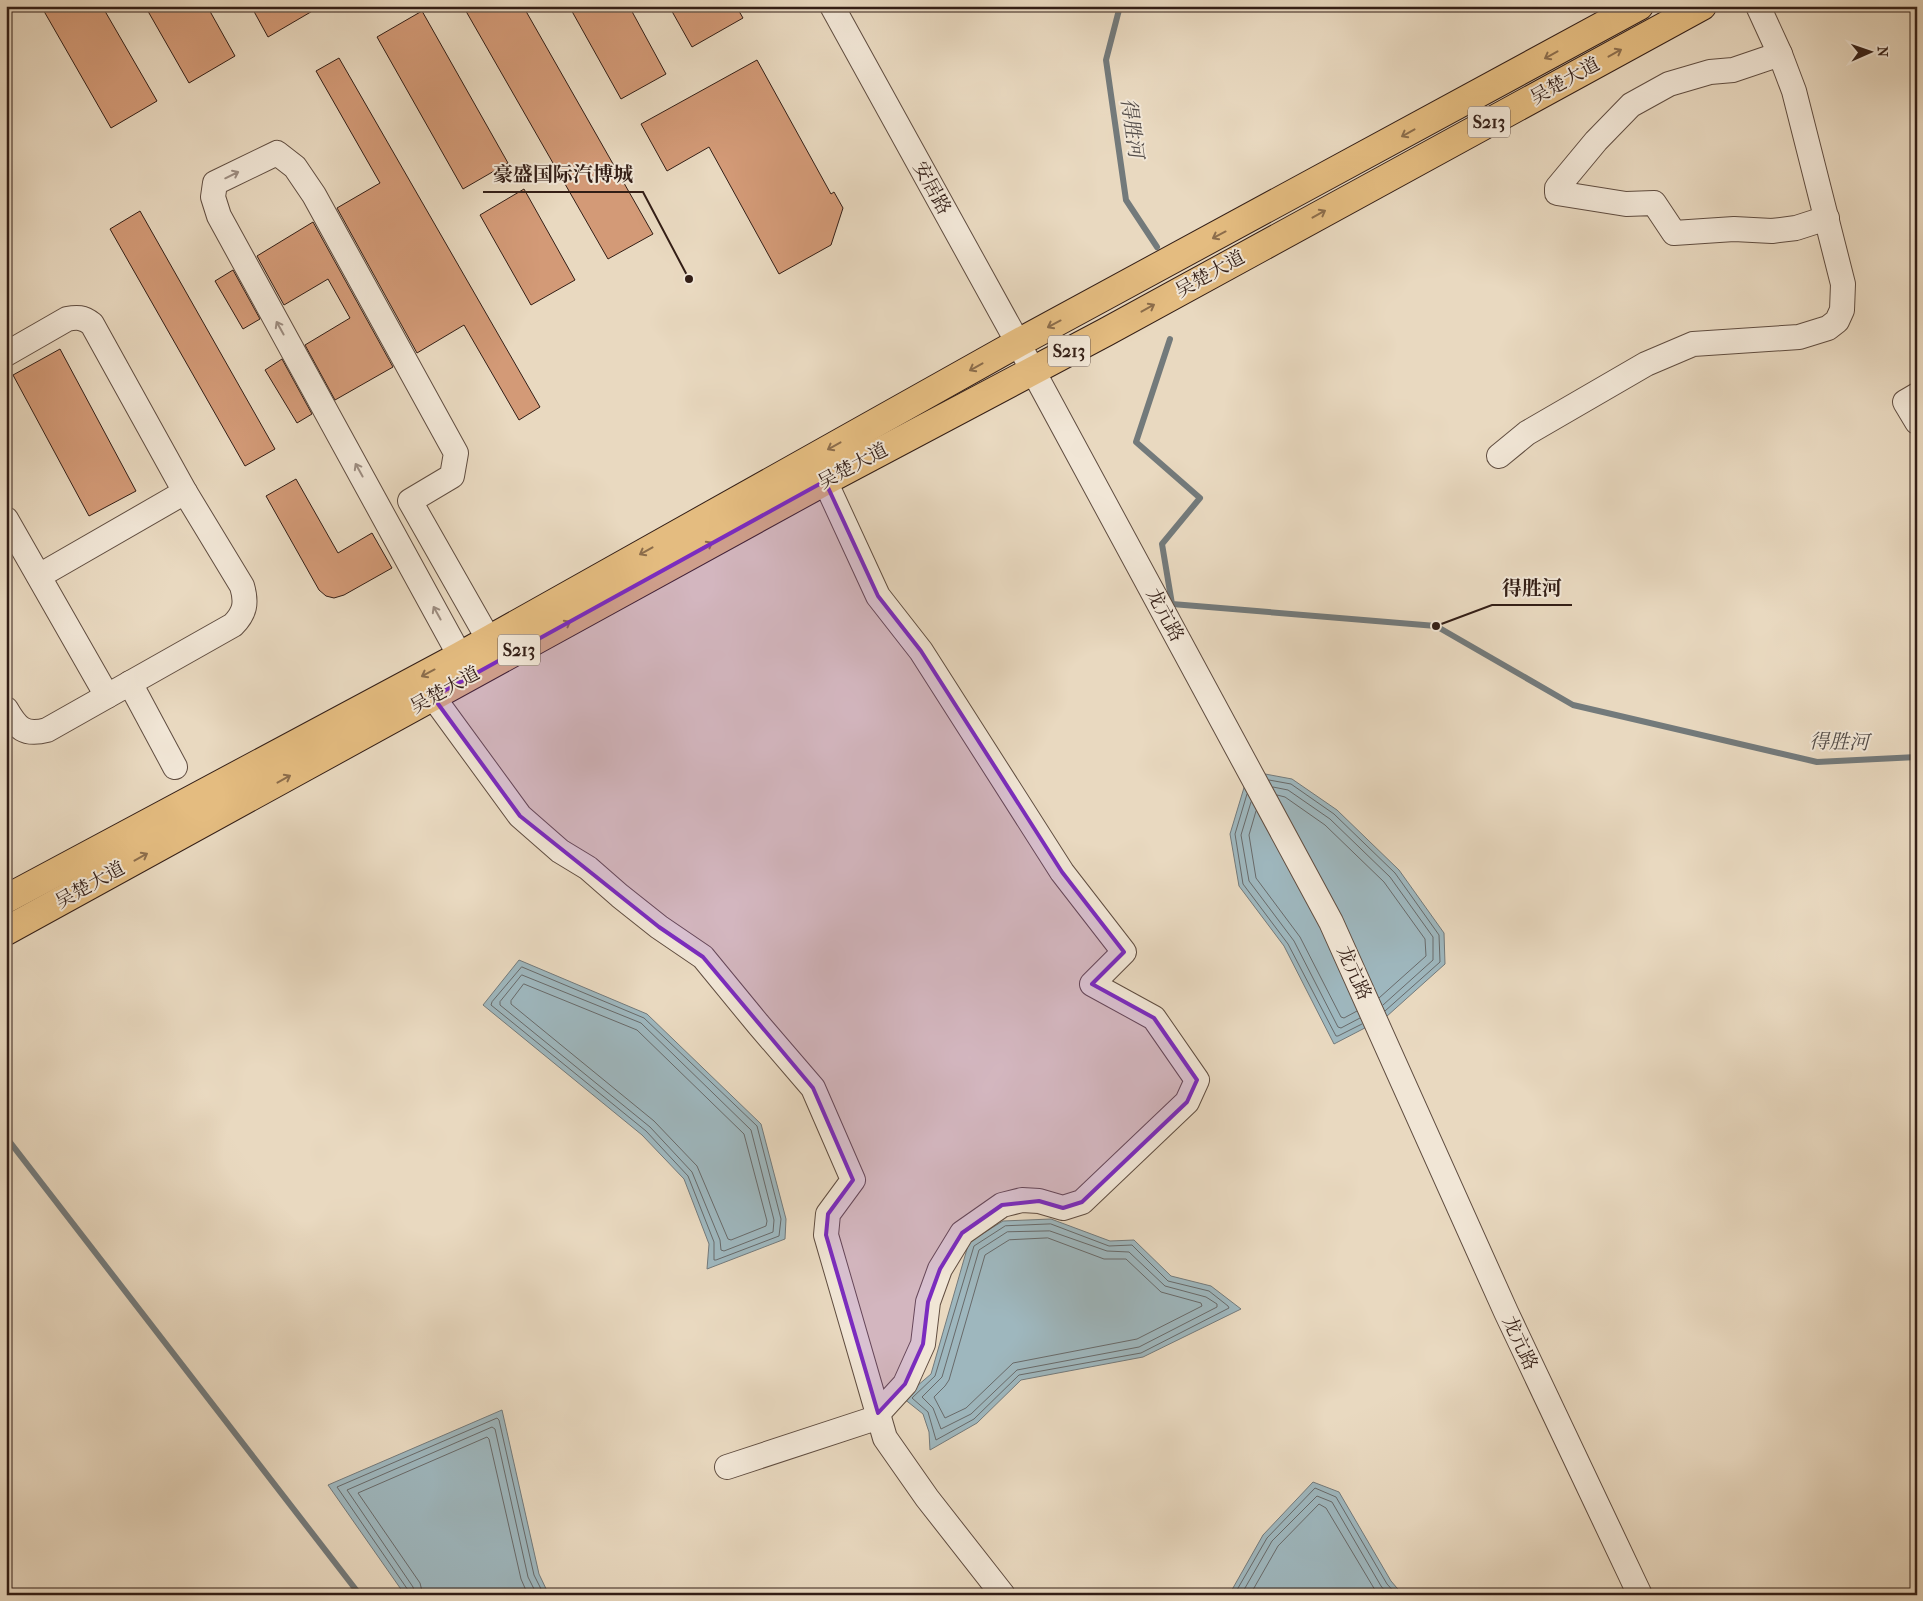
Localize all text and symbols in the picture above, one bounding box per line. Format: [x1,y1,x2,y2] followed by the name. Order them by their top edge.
[1846,28,1896,78] north arrow
[1874,46,1891,58] text: N
[1608,48,1622,58] one-way arrow
[1543,50,1558,60] one-way arrow
[1526,53,1604,109] street label: 吴楚大道
[1116,97,1148,162] water label: 得胜河
[1468,106,1510,138] road number: S213
[1401,128,1416,138] one-way arrow
[483,157,643,192] callout: 豪盛国际汽博城
[909,158,955,218] street label: 安居路
[493,163,633,186] text: 豪盛国际汽博城
[224,170,239,180] one-way arrow
[1311,209,1325,219] one-way arrow
[1212,231,1227,241] one-way arrow
[1171,246,1249,302] street label: 吴楚大道
[1141,303,1156,313] one-way arrow
[1047,319,1062,329] one-way arrow
[275,321,285,336] one-way arrow
[1048,336,1090,366] road number: S213
[968,362,983,372] one-way arrow
[814,438,892,494] street label: 吴楚大道
[827,442,842,452] one-way arrow
[353,464,363,478] one-way arrow
[699,541,714,551] one-way arrow
[640,547,654,557] one-way arrow
[1492,570,1572,605] callout: 得胜河
[1502,577,1562,600] text: 得胜河
[1142,585,1188,645] street label: 龙亢路
[432,606,441,621] one-way arrow
[556,620,571,629] one-way arrow
[498,634,540,666] road number: S213
[406,662,484,718] street label: 吴楚大道
[421,669,436,678] one-way arrow
[1809,730,1872,754] water label: 得胜河
[276,774,291,784] one-way arrow
[133,852,148,861] one-way arrow
[51,857,129,913] street label: 吴楚大道
[1332,942,1376,1004] street label: 龙亢路
[1498,1313,1542,1373] street label: 龙亢路

